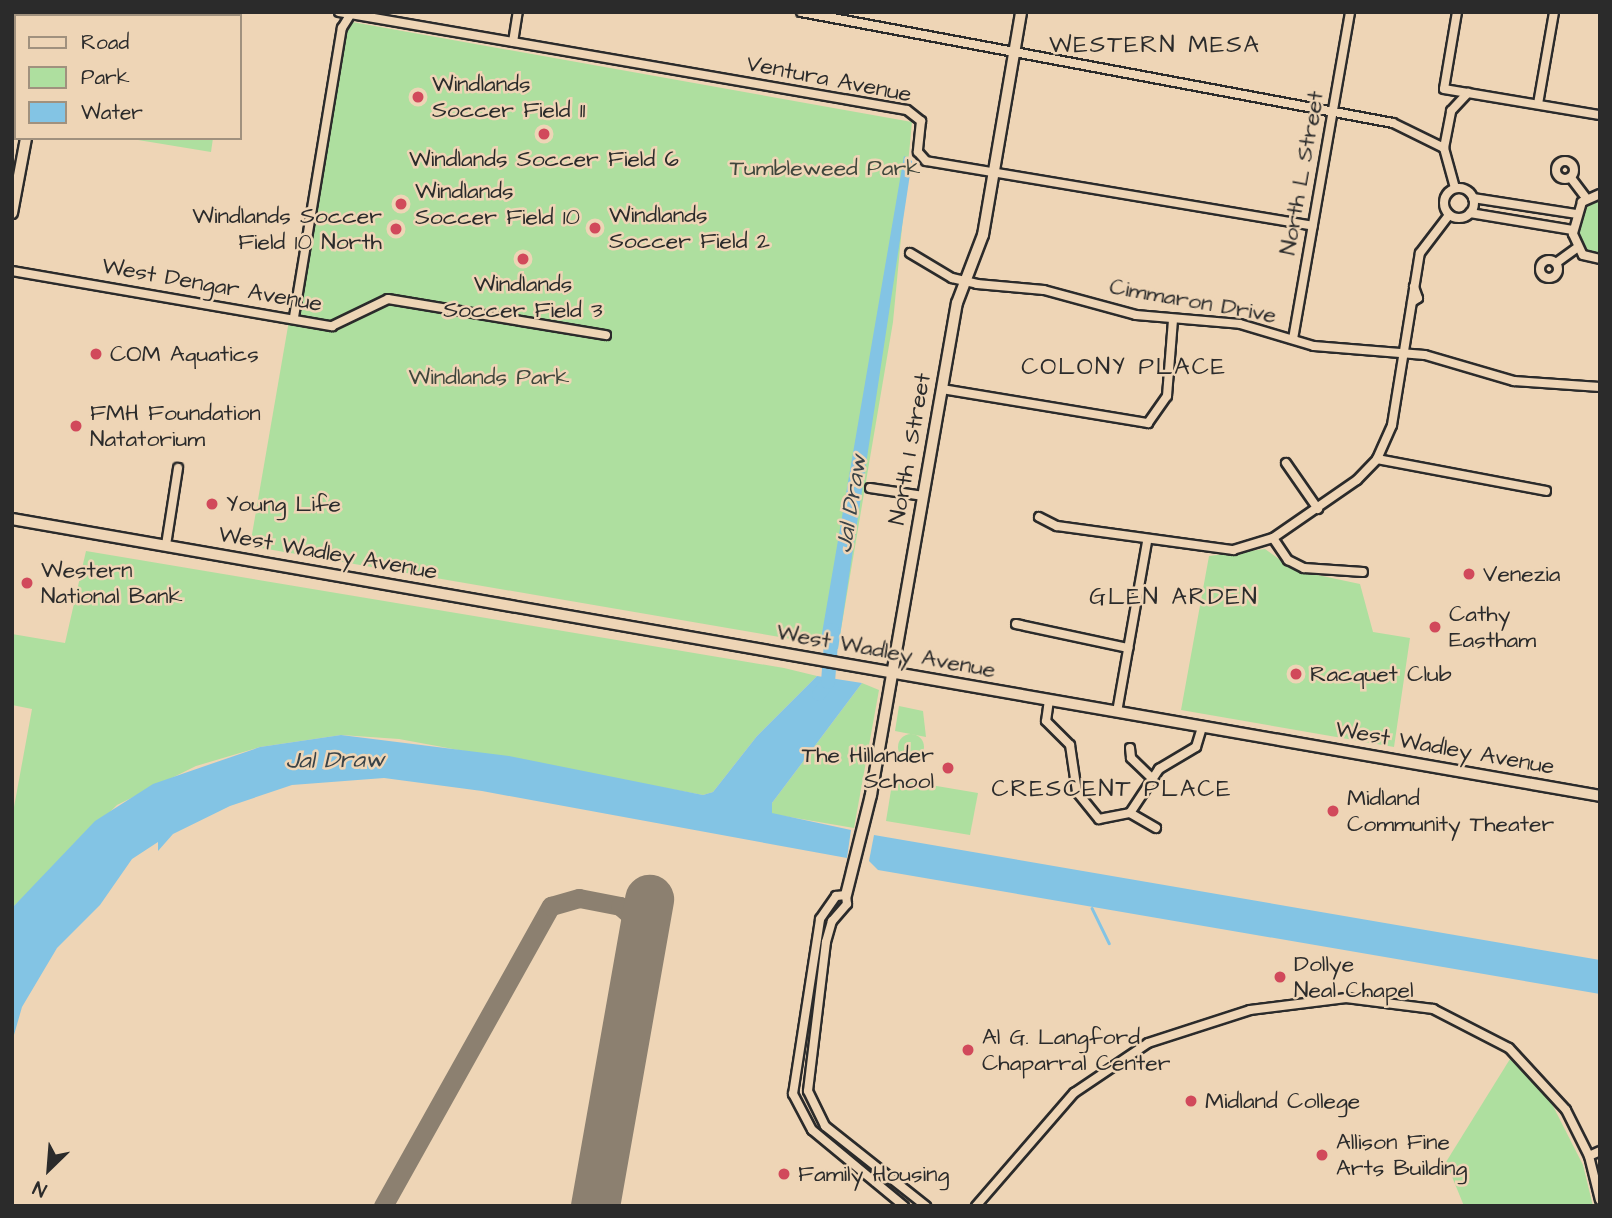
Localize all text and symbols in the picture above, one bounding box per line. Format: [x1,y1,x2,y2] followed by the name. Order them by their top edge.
[14,14,242,140] legend
[81,28,129,57] text: Road
[1051,32,1259,60] district label: WESTERN MESA
[744,49,914,109] street label: Ventura Avenue
[81,63,130,92] text: Park
[432,70,586,124] place label: Windlands Soccer Field 11
[410,89,426,105] marker: Windlands Soccer Field 11
[1274,89,1330,257] street label: North L Street
[81,98,143,127] text: Water
[536,126,552,142] marker: Windlands Soccer Field 6
[409,145,679,173] place label: Windlands Soccer Field 6
[730,154,920,182] park label: Tumbleweed Park
[415,177,580,231] place label: Windlands Soccer Field 10
[393,196,409,212] marker: Windlands Soccer Field 10
[609,201,770,255] place label: Windlands Soccer Field 2
[192,202,382,256] place label: Windlands Soccer Field 10 North
[587,220,603,236] marker: Windlands Soccer Field 2
[388,221,404,237] marker: Windlands Soccer Field 10 North
[515,251,531,267] marker: Windlands Soccer Field 3
[100,252,324,318] street label: West Dengar Avenue
[443,270,603,324] place label: Windlands Soccer Field 3
[1107,273,1279,329] street label: Cimmaron Drive
[110,340,259,368] place label: COM Aquatics
[88,346,104,362] marker: COM Aquatics
[1023,354,1225,382] district label: COLONY PLACE
[409,363,569,391] park label: Windlands Park
[883,371,937,527] street label: North I Street
[90,399,261,453] place label: FMH Foundation Natatorium
[68,418,84,434] marker: FMH Foundation Natatorium
[830,453,874,555] water label: Jal Draw
[226,490,341,518] place label: Young Life
[204,496,220,512] marker: Young Life
[216,520,440,586] street label: West Wadley Avenue
[41,556,183,610] place label: Western National Bank
[1483,560,1560,588] place label: Venezia
[1461,566,1477,582] marker: Venezia
[19,575,35,591] marker: Western National Bank
[1091,584,1257,612] district label: GLEN ARDEN
[1449,600,1536,654] place label: Cathy Eastham
[774,618,998,684] street label: West Wadley Avenue
[1427,619,1443,635] marker: Cathy Eastham
[1310,660,1452,688] place label: Racquet Club
[1288,666,1304,682] marker: Racquet Club
[1333,715,1557,781] street label: West Wadley Avenue
[802,741,934,795] place label: The Hillander School
[285,746,385,776] water label: Jal Draw
[940,760,956,776] marker: The Hillander School
[993,776,1231,804] district label: CRESCENT PLACE
[1347,784,1554,838] place label: Midland Community Theater
[1325,803,1341,819] marker: Midland Community Theater
[1294,950,1414,1004] place label: Dollye Neal Chapel
[1272,969,1288,985] marker: Dollye Neal Chapel
[982,1023,1170,1077] place label: Al G. Langford Chaparral Center
[960,1042,976,1058] marker: Al G. Langford Chaparral Center
[1205,1087,1360,1115] place label: Midland College
[1183,1093,1199,1109] marker: Midland College
[1336,1128,1467,1182] place label: Allison Fine Arts Building
[14,1134,84,1204] north arrow
[1314,1147,1330,1163] marker: Allison Fine Arts Building
[798,1160,949,1188] place label: Family Housing
[776,1166,792,1182] marker: Family Housing
[29,1174,51,1203] text: N

